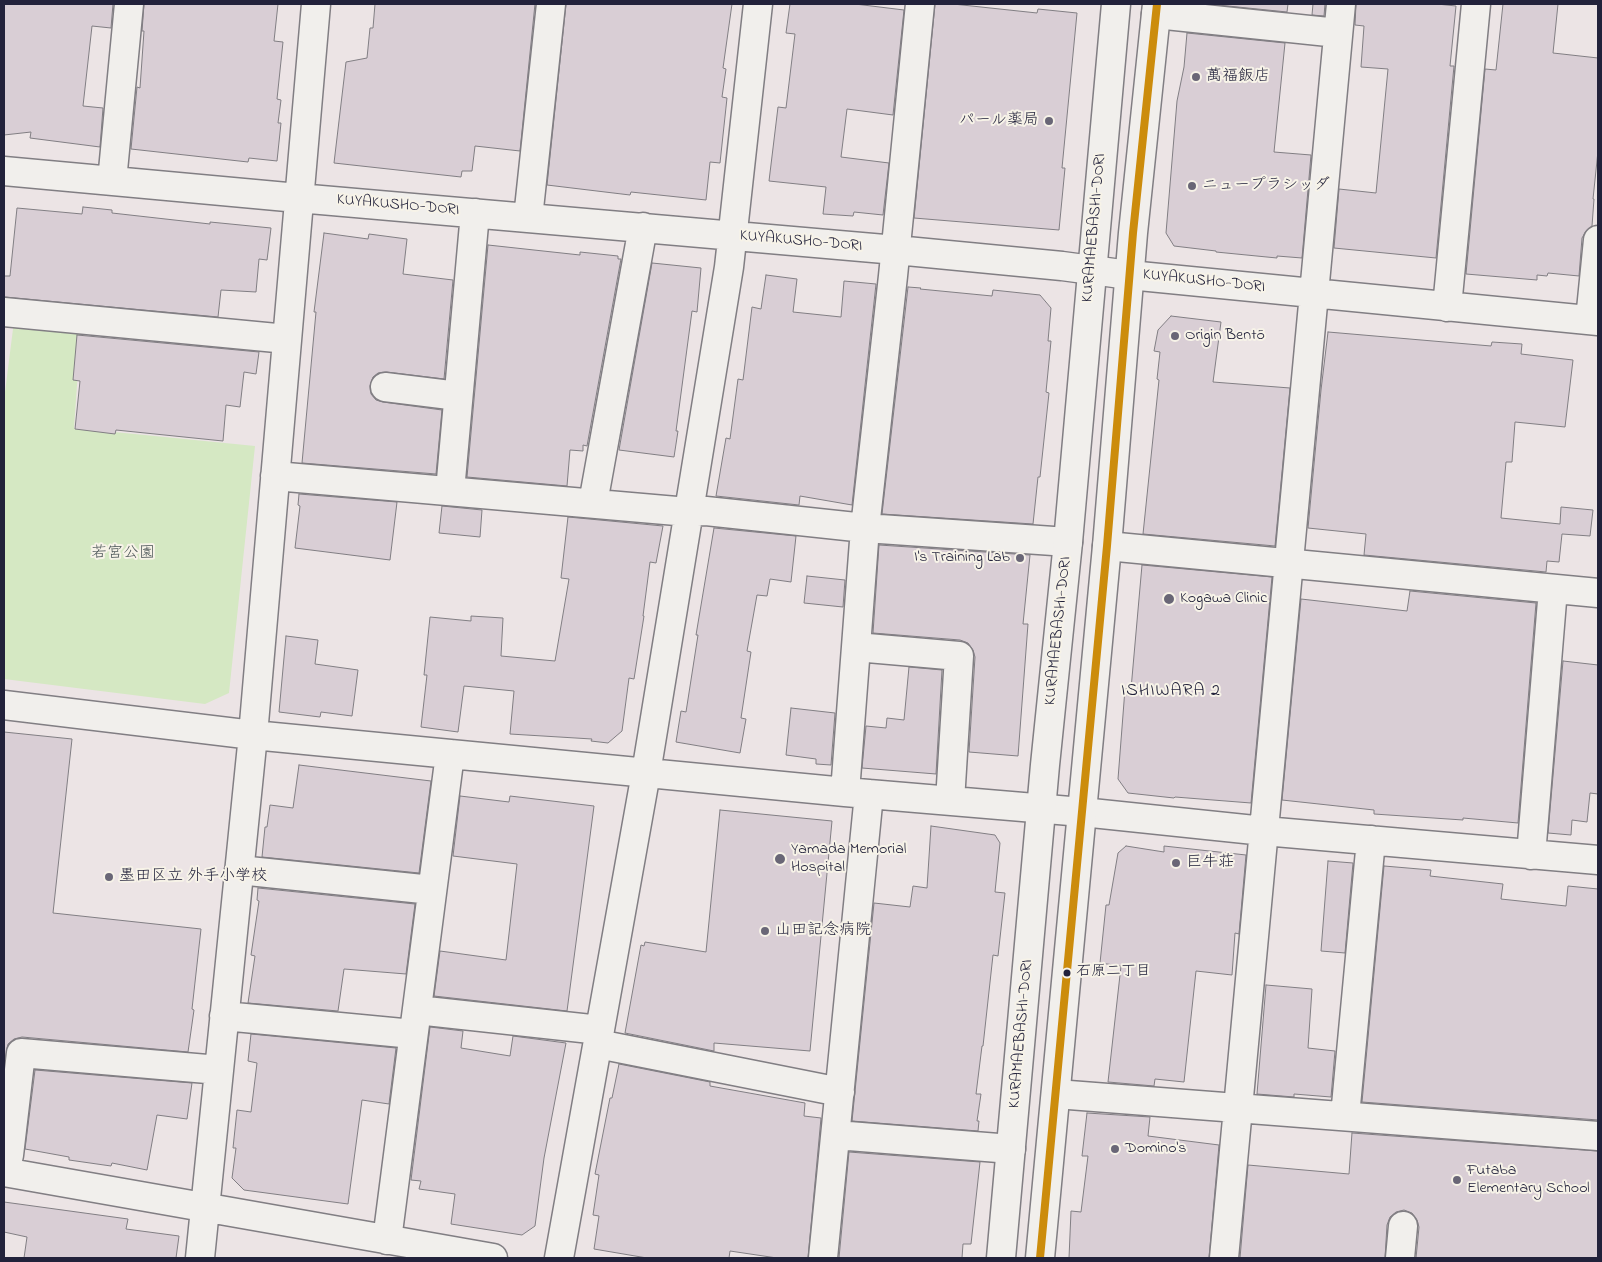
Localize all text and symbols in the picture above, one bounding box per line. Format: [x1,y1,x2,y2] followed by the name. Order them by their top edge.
[1206,67,1270,87] place label: 萬福飯店
[1190,71,1202,83] marker: 萬福飯店
[959,111,1039,131] place label: パール薬局
[1043,115,1055,127] marker: パール薬局
[1079,153,1111,303] street label: KURAMAEBASHI-DORI
[1202,176,1330,196] place label: ニュープラシッダ
[1186,180,1198,192] marker: ニュープラシッダ
[336,191,460,221] street label: KUYAKUSHO-DORI
[739,227,863,257] street label: KUYAKUSHO-DORI
[1142,266,1266,298] street label: KUYAKUSHO-DORI
[1185,326,1265,346] place label: Origin Bentō
[1169,330,1181,342] marker: Origin Bentō
[91,544,155,564] park label: 若宮公園
[914,548,1010,568] place label: I's Training Lab
[1014,552,1026,564] marker: I's Training Lab
[1042,556,1076,706] street label: KURAMAEBASHI-DORI
[1180,589,1267,609] place label: Kogawa Clinic
[1162,592,1176,606] marker: Kogawa Clinic
[1120,681,1222,703] district label: ISHIWARA 2
[791,840,906,878] place label: Yamada Memorial Hospital
[773,852,787,866] marker: Yamada Memorial Hospital
[1186,853,1234,873] place label: 巨牛荘
[1170,857,1182,869] marker: 巨牛荘
[119,867,267,887] place label: 墨田区立 外手小学校
[103,871,115,883] marker: 墨田区立 外手小学校
[775,921,871,941] place label: 山田記念病院
[759,925,771,937] marker: 山田記念病院
[1006,959,1038,1109] street label: KURAMAEBASHI-DORI
[1076,964,1151,982] place label: 石原二丁目
[1062,968,1072,978] marker: 石原二丁目
[1125,1139,1186,1159] place label: Domino's
[1109,1143,1121,1155] marker: Domino's
[1467,1161,1590,1199] place label: Futaba Elementary School
[1451,1174,1463,1186] marker: Futaba Elementary School

